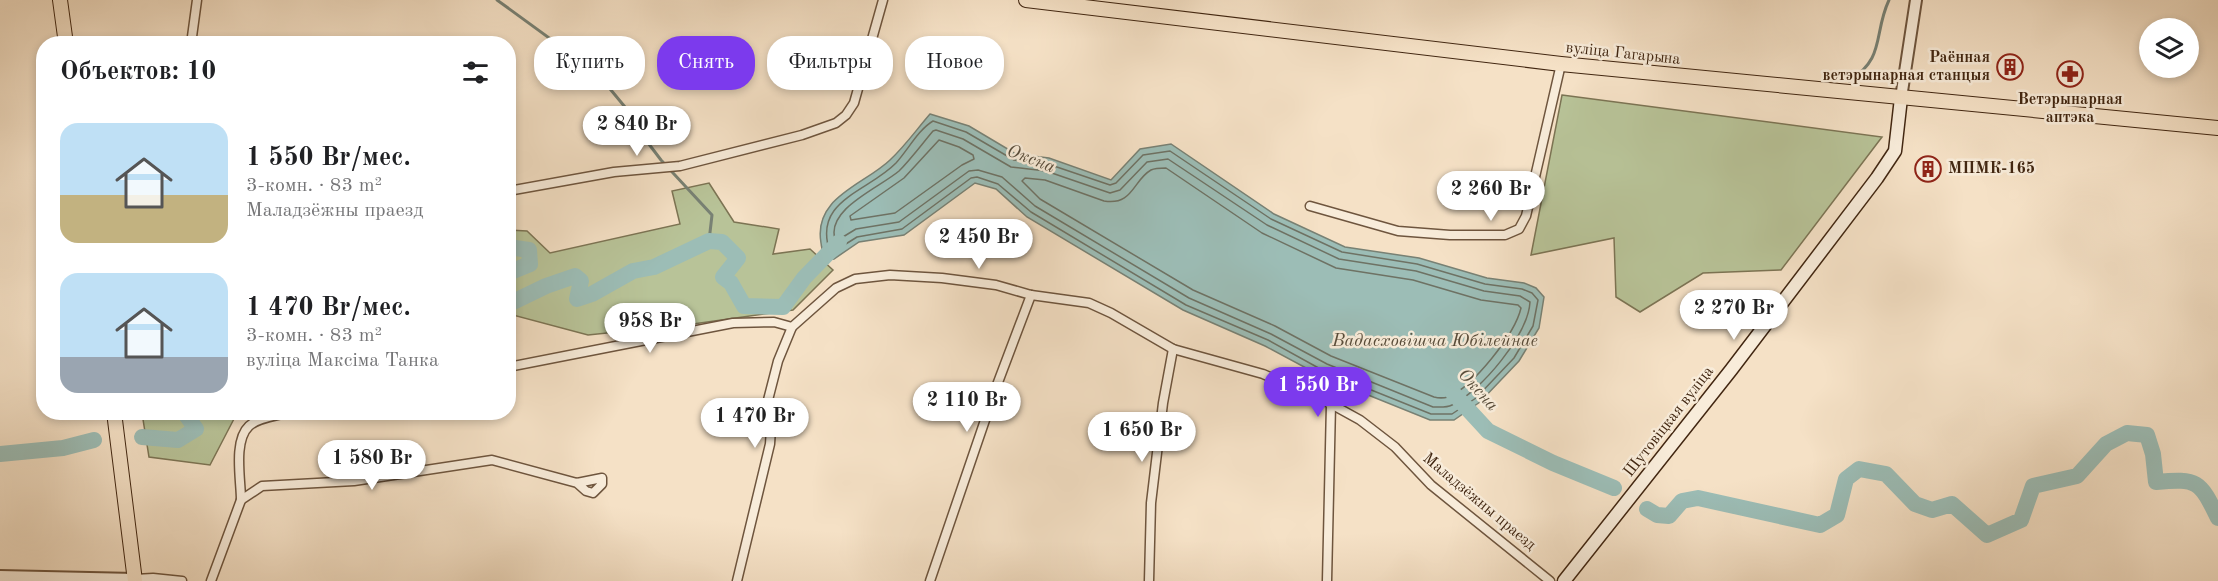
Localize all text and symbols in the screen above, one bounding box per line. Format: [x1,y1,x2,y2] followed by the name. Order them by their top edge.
[2139,18,2199,78] map controls
[2139,18,2199,78] button: layers
[534,36,645,90] chip: Купить
[657,36,755,90] chip: Снять
[767,36,893,90] chip: Фильтры
[905,36,1004,90] chip: Новое
[1565,40,1681,68] street label: вуліца Гагарына
[1822,50,1990,84] place label: Раённая ветэрынарная станцыя
[1995,52,2025,82] building icon: Раённая ветэрынарная станцыя
[459,56,492,89] icon: filters
[60,59,216,85] text: Объектов: 10
[2055,59,2085,89] pharmacy icon: Ветэрынарная аптэка
[2017,92,2123,126] place label: Ветэрынарная аптэка
[575,106,699,157] pin: 2 840 Br
[597,115,677,135] text: 2 840 Br
[1004,142,1058,177] water label: Оксна
[246,145,411,171] text: 1 550 Br/мес.
[108,147,180,219] icon: home
[1913,154,1943,184] building icon: МПМК-165
[1948,161,2035,177] place label: МПМК-165
[1429,171,1553,222] pin: 2 260 Br
[246,176,382,196] text: 3-комн. · 83 m²
[1451,180,1531,200] text: 2 260 Br
[246,201,423,221] text: Маладзёжны праезд
[917,219,1041,270] pin: 2 450 Br
[939,228,1019,248] text: 2 450 Br
[1672,290,1796,341] pin: 2 270 Br
[246,295,411,321] text: 1 470 Br/мес.
[108,297,180,369] icon: home
[1694,299,1774,319] text: 2 270 Br
[601,303,699,354] pin: 958 Br
[618,312,682,332] text: 958 Br
[246,326,382,346] text: 3-комн. · 83 m²
[1331,332,1538,350] water label: Вадасховішча Юбілейнае
[246,351,439,371] text: вуліца Максіма Танка
[1621,364,1717,480] street label: Шутовіцкая вуліца
[1455,365,1502,415] water label: Оксна
[1256,367,1380,418] pin: 1 550 Br
[1278,376,1358,396] text: 1 550 Br
[905,382,1029,433] pin: 2 110 Br
[927,391,1007,411] text: 2 110 Br
[693,398,817,449] pin: 1 470 Br
[715,407,795,427] text: 1 470 Br
[1080,412,1204,463] pin: 1 650 Br
[1102,421,1182,441] text: 1 650 Br
[310,440,434,491] pin: 1 580 Br
[332,449,412,469] text: 1 580 Br
[1420,450,1539,554] street label: Маладзёжны праезд

